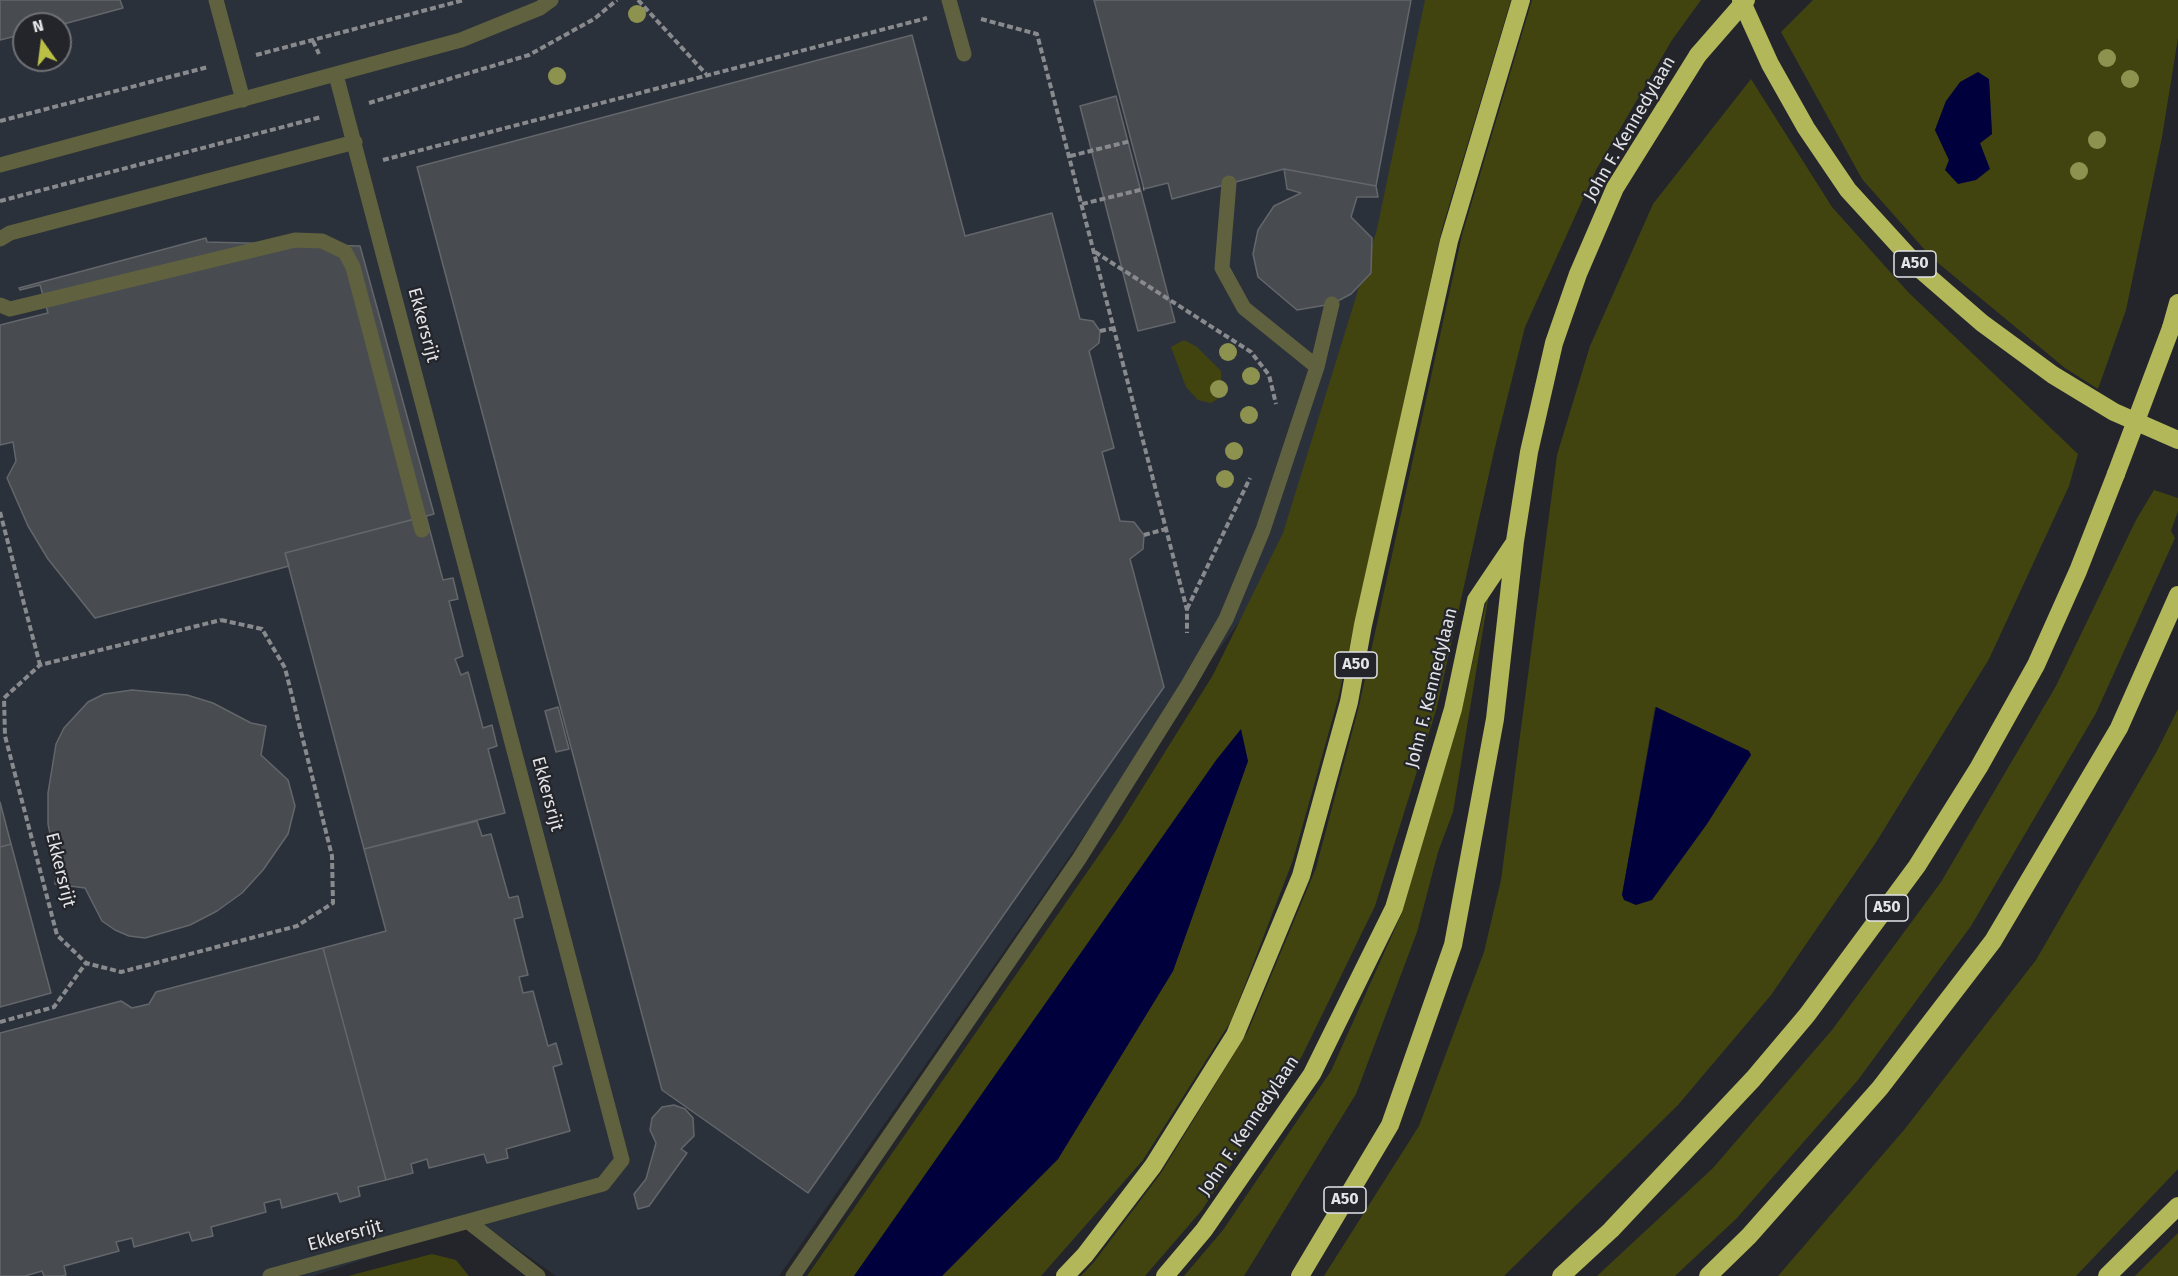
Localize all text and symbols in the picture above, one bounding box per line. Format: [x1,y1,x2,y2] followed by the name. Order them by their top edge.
[12,12,72,72] north arrow
[31,15,45,36] text: N
[1580,52,1680,206] street label: John F. Kennedylaan
[1894,251,1936,277] road number: A50
[403,285,443,365] street label: Ekkersrijt
[1402,606,1462,770] street label: John F. Kennedylaan
[1335,652,1377,678] road number: A50
[527,754,567,834] street label: Ekkersrijt
[40,830,80,910] street label: Ekkersrijt
[1866,895,1908,921] road number: A50
[1194,1052,1304,1200] street label: John F. Kennedylaan
[1324,1187,1366,1213] road number: A50
[305,1216,385,1256] street label: Ekkersrijt

